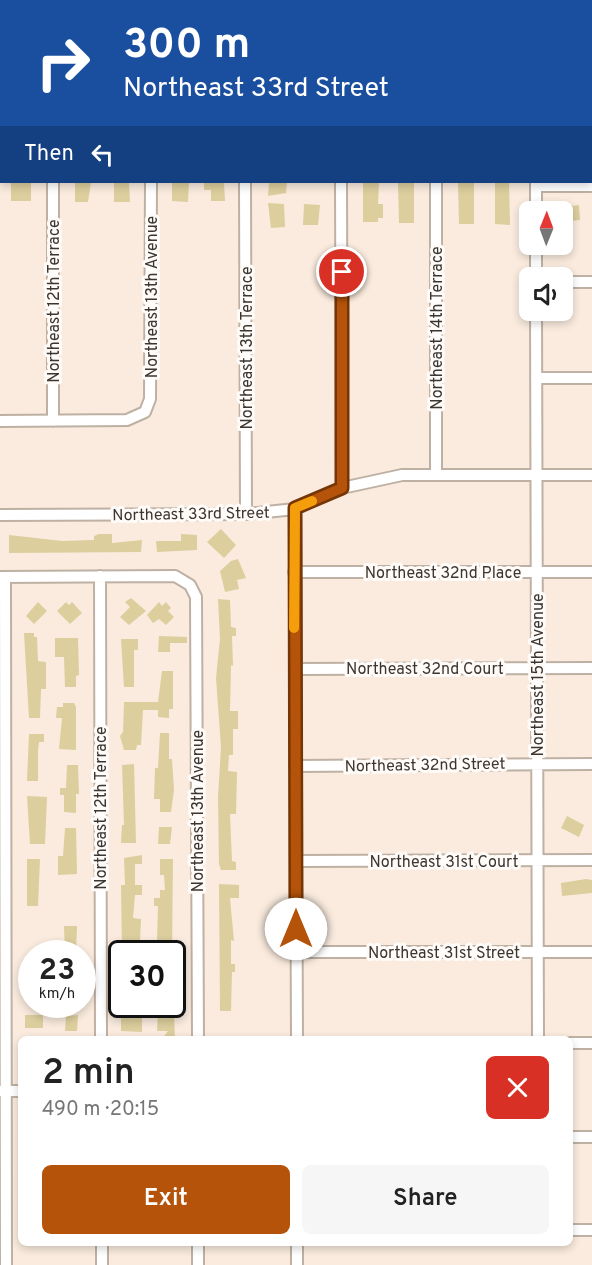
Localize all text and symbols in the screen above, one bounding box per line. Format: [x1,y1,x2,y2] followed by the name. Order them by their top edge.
[123,20,250,73] text: 300 m
[24,24,102,102] icon: right
[123,72,389,106] text: Northeast 33rd Street
[86,138,119,171] icon: left
[24,141,74,168] text: Then
[519,201,573,255] north arrow
[519,201,573,321] map controls
[143,216,163,378] street label: Northeast 13th Avenue
[45,219,65,383] street label: Northeast 12th Terrace
[316,246,367,297] pin
[428,246,448,410] street label: Northeast 14th Terrace
[325,255,358,288] icon: arrive
[238,266,258,430] street label: Northeast 13th Terrace
[519,267,573,321] button: sound
[112,504,270,526] street label: Northeast 33rd Street
[365,564,521,584] street label: Northeast 32nd Place
[529,594,549,757] street label: Northeast 15th Avenue
[346,660,504,680] street label: Northeast 32nd Court
[92,726,112,890] street label: Northeast 12th Terrace
[189,730,209,892] street label: Northeast 13th Avenue
[344,755,506,777] street label: Northeast 32nd Street
[369,853,519,873] street label: Northeast 31st Court
[264,897,328,961] position arrow
[108,940,186,1018] speed limit sign: 30
[368,944,520,964] street label: Northeast 31st Street
[39,953,75,990] text: 23
[39,985,75,1004] text: km/h
[42,1051,135,1097] text: 2 min
[486,1056,549,1119] button: close
[42,1097,159,1123] text: 490 m · 20:15
[42,1165,290,1234] button: Exit
[302,1165,549,1234] button: Share

